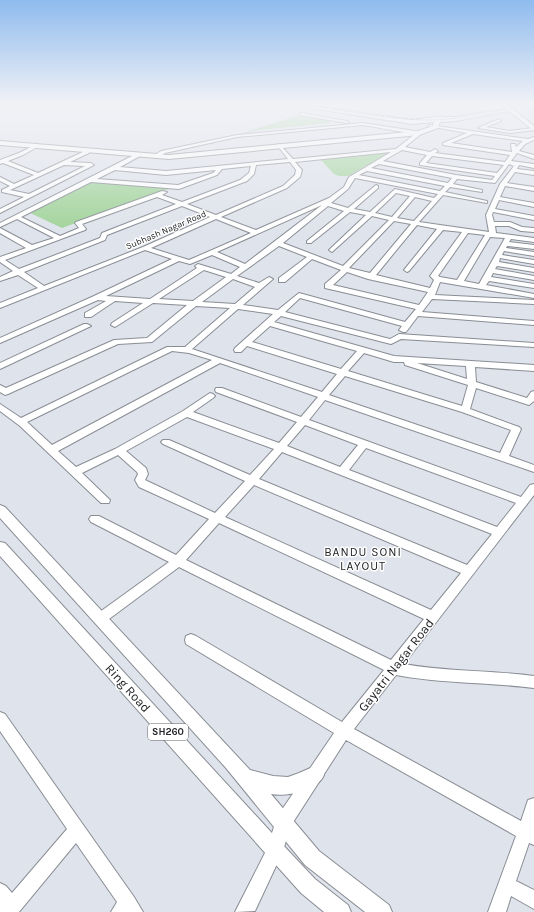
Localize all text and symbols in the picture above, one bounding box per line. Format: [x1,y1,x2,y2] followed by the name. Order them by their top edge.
[124,209,208,251] street label: Subhash Nagar Road
[324,545,402,573] district label: BANDU SONI LAYOUT
[355,616,437,714] street label: Gayatri Nagar Road
[102,661,154,715] street label: Ring Road
[148,724,188,740] road number: SH260

